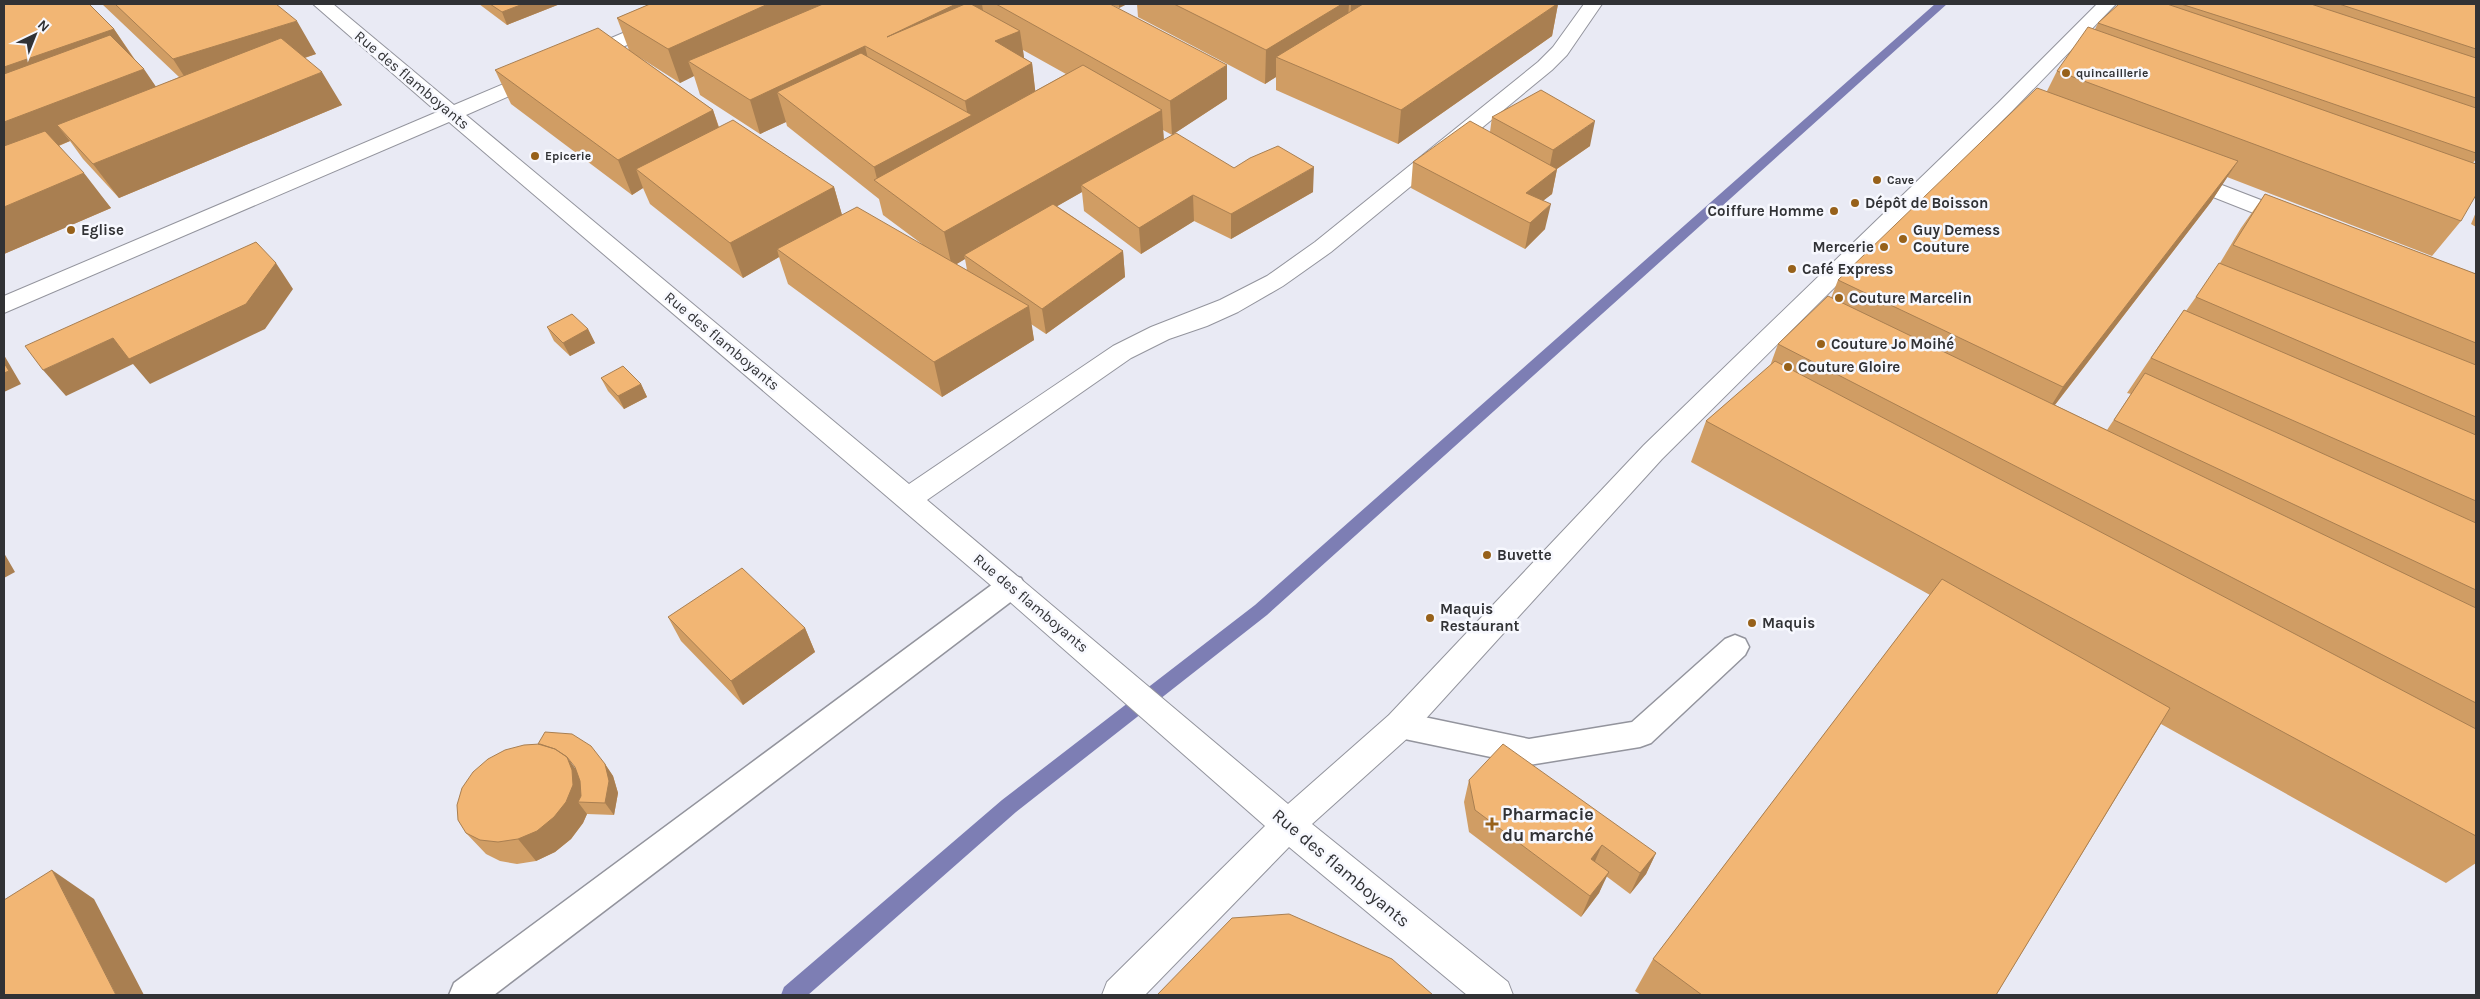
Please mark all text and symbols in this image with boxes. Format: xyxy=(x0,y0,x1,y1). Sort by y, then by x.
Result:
north arrow xyxy=(10,10,60,60)
text: N xyxy=(34,16,53,36)
street label: Rue des flamboyants xyxy=(351,27,473,133)
place label: quincaillerie xyxy=(2076,66,2148,80)
marker: quincaillerie xyxy=(2060,67,2072,79)
place label: Epicerie xyxy=(545,149,591,163)
marker: Epicerie xyxy=(529,150,541,162)
place label: Cave xyxy=(1887,173,1914,187)
marker: Cave xyxy=(1871,174,1883,186)
place label: Dépôt de Boisson xyxy=(1865,194,1988,212)
marker: Dépôt de Boisson xyxy=(1849,197,1861,209)
place label: Coiffure Homme xyxy=(1708,202,1824,220)
marker: Coiffure Homme xyxy=(1828,205,1840,217)
place label: Eglise xyxy=(81,221,124,239)
place label: Guy Demess Couture xyxy=(1913,221,2000,256)
marker: Eglise xyxy=(65,224,77,236)
marker: Guy Demess Couture xyxy=(1897,233,1909,245)
place label: Mercerie xyxy=(1812,238,1874,256)
marker: Mercerie xyxy=(1878,241,1890,253)
place label: Café Express xyxy=(1802,260,1894,278)
marker: Café Express xyxy=(1786,263,1798,275)
street label: Rue des flamboyants xyxy=(661,288,783,394)
place label: Couture Marcelin xyxy=(1849,289,1972,307)
marker: Couture Marcelin xyxy=(1833,292,1845,304)
place label: Couture Jo Moihé xyxy=(1831,335,1954,353)
marker: Couture Jo Moihé xyxy=(1815,338,1827,350)
place label: Couture Gloire xyxy=(1798,358,1900,376)
marker: Couture Gloire xyxy=(1782,361,1794,373)
place label: Buvette xyxy=(1497,546,1552,564)
marker: Buvette xyxy=(1481,549,1493,561)
street label: Rue des flamboyants xyxy=(970,550,1092,656)
place label: Maquis Restaurant xyxy=(1440,600,1520,635)
marker: Maquis Restaurant xyxy=(1424,612,1436,624)
place label: Maquis xyxy=(1762,614,1815,632)
marker: Maquis xyxy=(1746,617,1758,629)
place label: Pharmacie du marché xyxy=(1502,803,1594,846)
street label: Rue des flamboyants xyxy=(1268,804,1414,932)
marker: Pharmacie du marché xyxy=(1486,818,1498,830)

